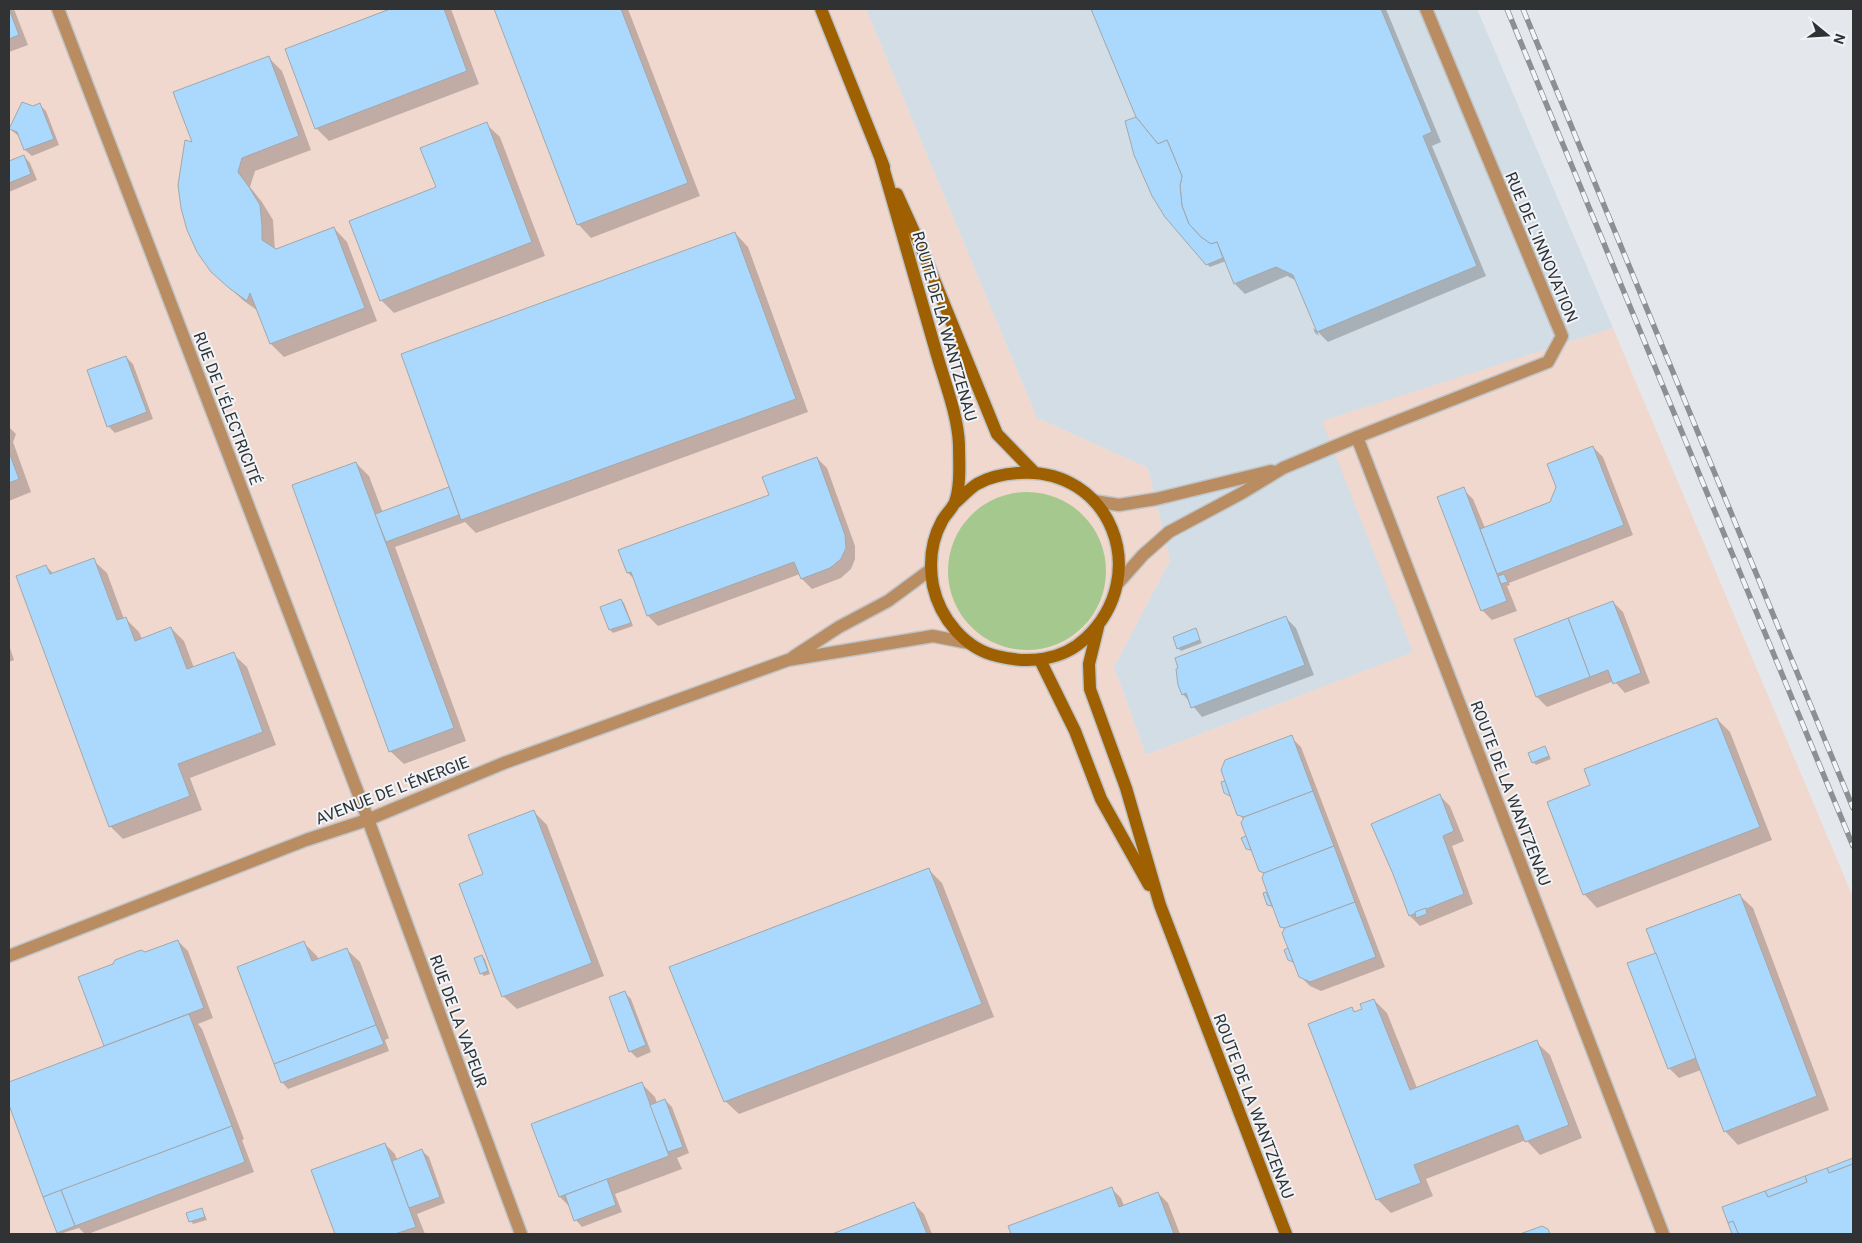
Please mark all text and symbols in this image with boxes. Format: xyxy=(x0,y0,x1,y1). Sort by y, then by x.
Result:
north arrow xyxy=(1802,10,1852,60)
text: N xyxy=(1830,32,1849,46)
street label: RUE DE L'INNOVATION xyxy=(1501,169,1582,325)
street label: ROUTE DE LA WANTZENAU xyxy=(908,229,981,423)
street label: RUE DE L'ÉLECTRICITÉ xyxy=(190,329,265,487)
street label: ROUTE DE LA WANTZENAU xyxy=(1466,698,1555,888)
street label: AVENUE DE L'ÉNERGIE xyxy=(313,752,472,828)
street label: RUE DE LA VAPEUR xyxy=(426,952,491,1090)
street label: ROUTE DE LA WANTZENAU xyxy=(1209,1011,1298,1201)

